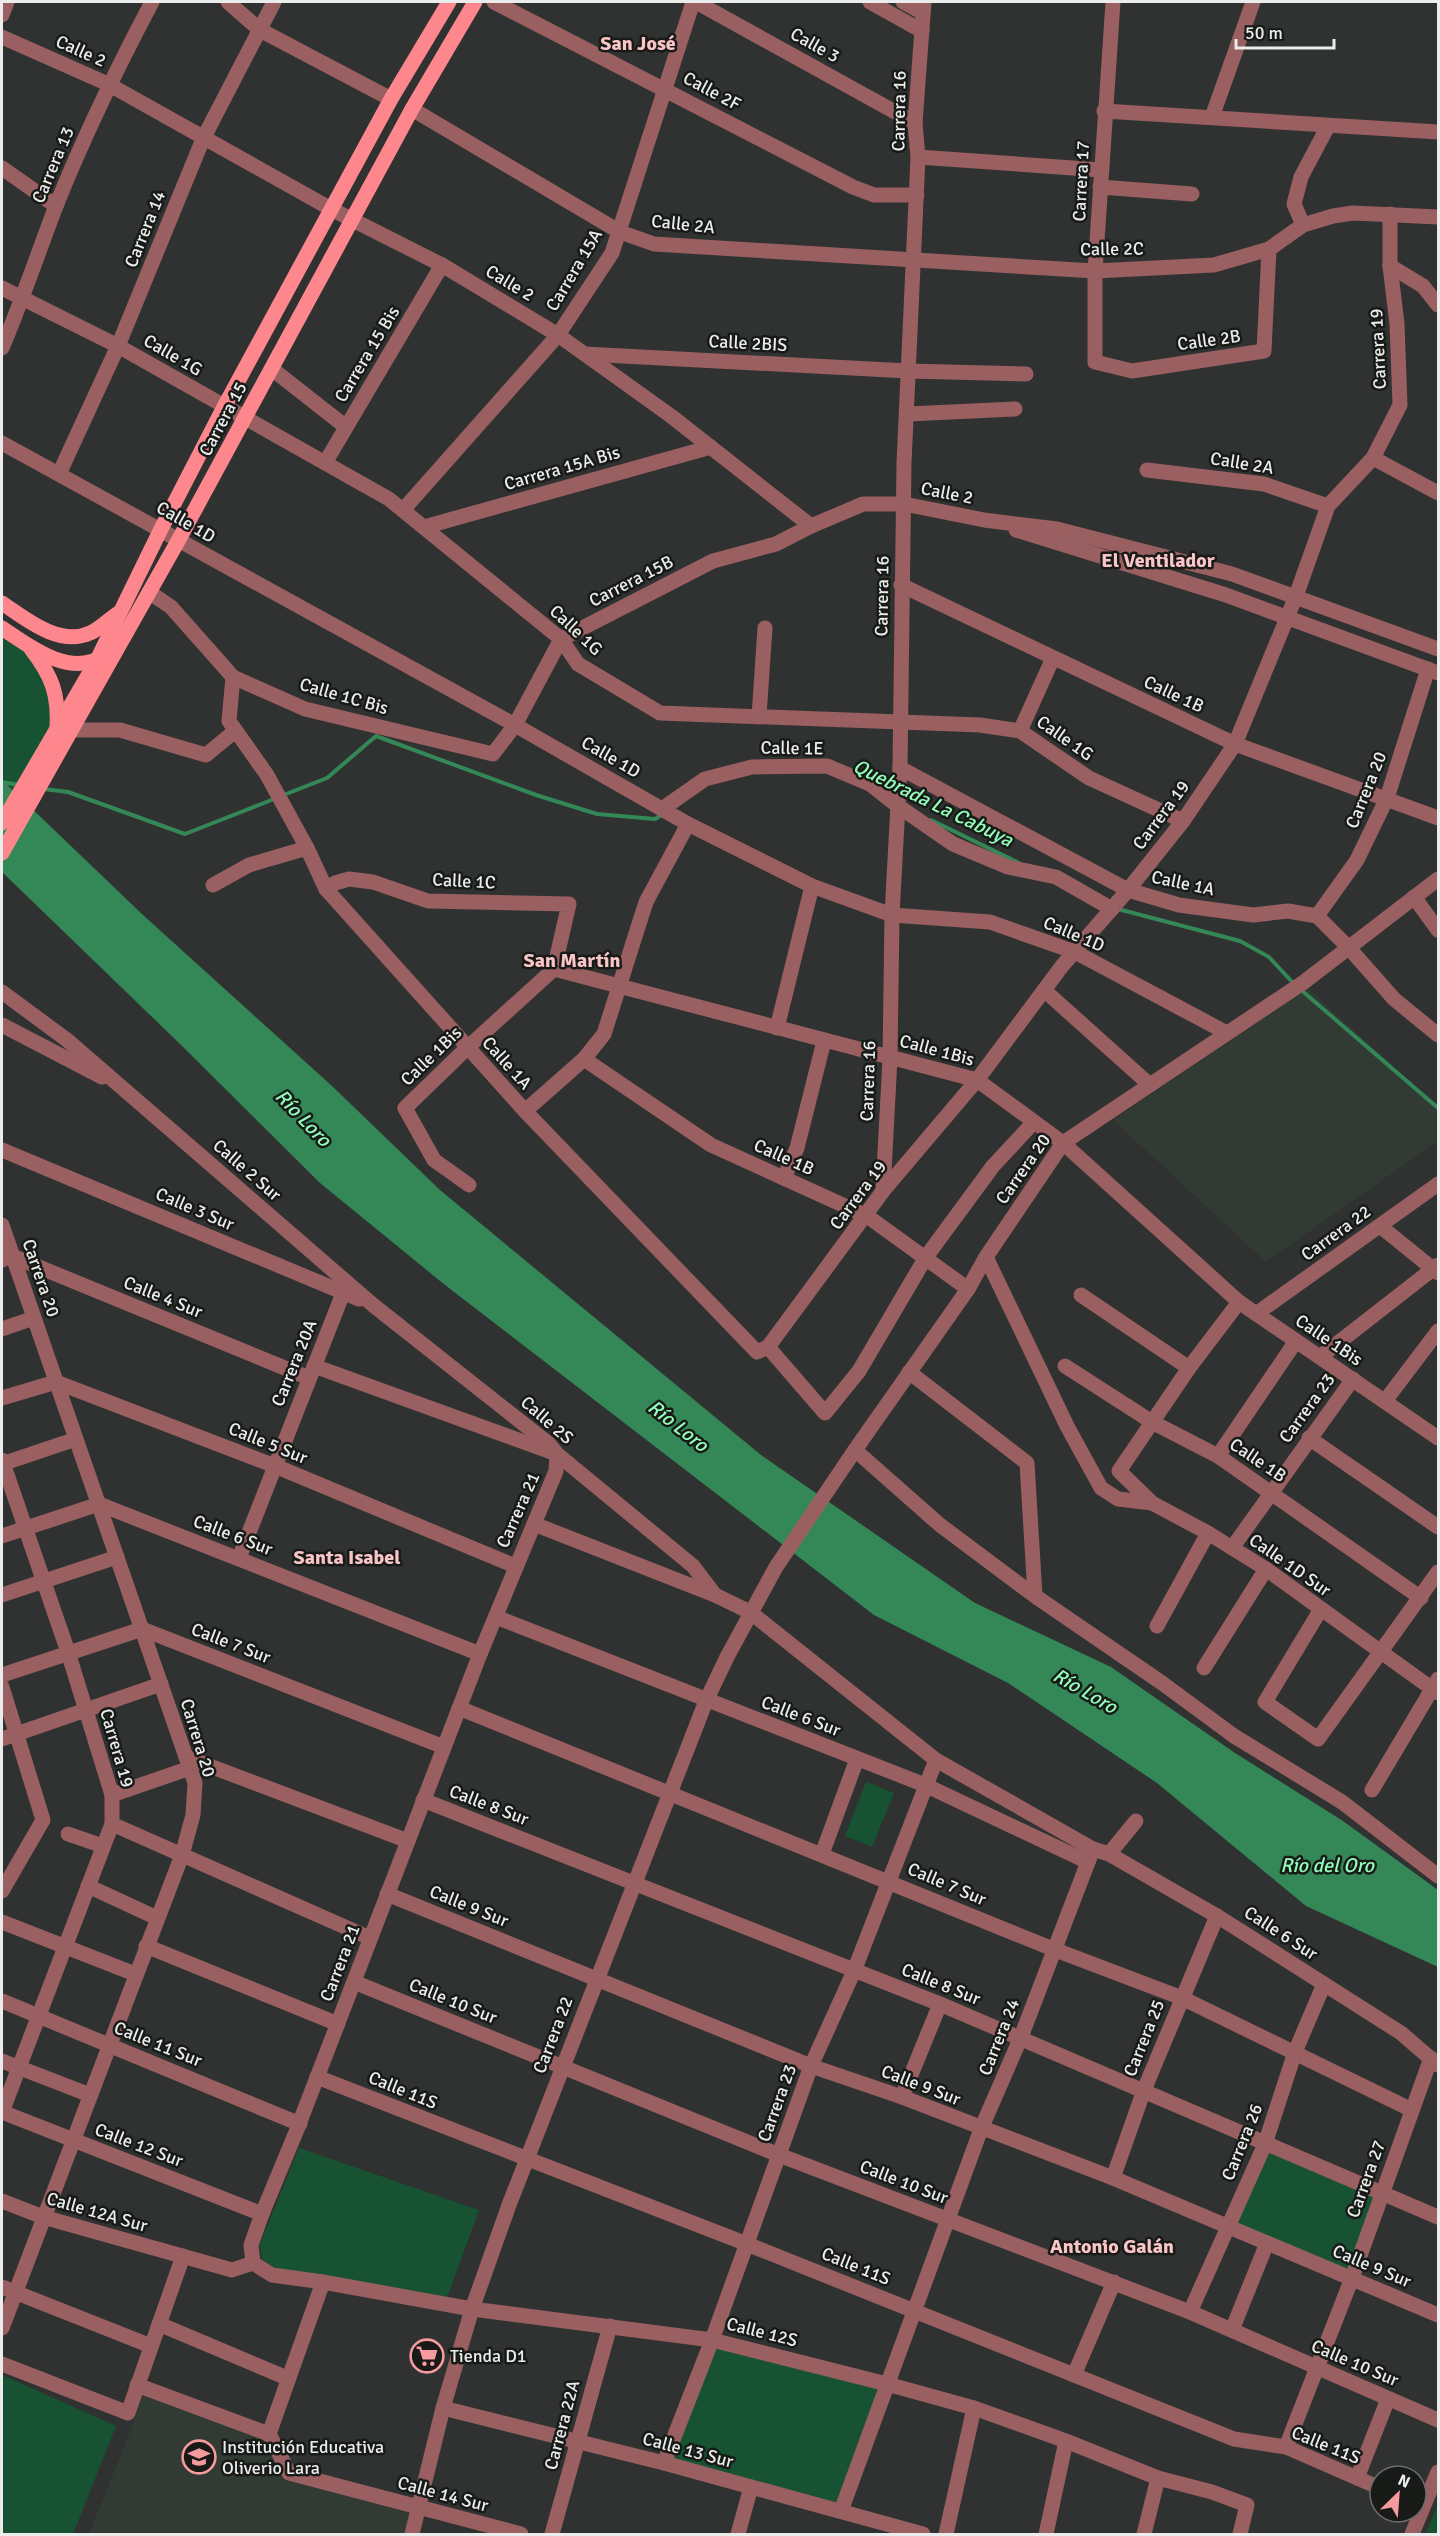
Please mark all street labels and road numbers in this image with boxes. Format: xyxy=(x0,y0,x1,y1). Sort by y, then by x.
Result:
street label: Calle 3 xyxy=(787,23,843,67)
street label: Calle 2 xyxy=(52,30,110,72)
street label: Calle 2F xyxy=(679,67,745,115)
street label: Carrera 16 xyxy=(887,70,911,152)
street label: Carrera 13 xyxy=(27,124,79,206)
street label: Carrera 17 xyxy=(1068,140,1094,222)
street label: Carrera 14 xyxy=(120,187,170,271)
street label: Calle 2A xyxy=(650,210,716,238)
street label: Carrera 15A xyxy=(541,225,607,315)
street label: Calle 2C xyxy=(1080,237,1144,261)
street label: Calle 2 xyxy=(482,260,538,306)
street label: Carrera 15 Bis xyxy=(330,302,404,406)
street label: Carrera 19 xyxy=(1365,308,1391,390)
street label: Calle 2B xyxy=(1176,325,1242,355)
street label: Calle 1G xyxy=(140,329,206,381)
street label: Calle 2BIS xyxy=(708,330,788,356)
street label: Carrera 15 xyxy=(194,378,252,460)
street label: Carrera 15A Bis xyxy=(502,441,623,495)
street label: Calle 2A xyxy=(1209,447,1275,479)
street label: Calle 2 xyxy=(919,477,975,509)
street label: Calle 1D xyxy=(153,496,219,548)
street label: Carrera 15B xyxy=(585,550,677,612)
street label: Carrera 16 xyxy=(870,555,894,637)
street label: Calle 1G xyxy=(545,600,607,660)
street label: Calle 1B xyxy=(1141,671,1208,717)
street label: Calle 1C Bis xyxy=(297,673,391,719)
street label: Calle 1G xyxy=(1032,711,1098,765)
street label: Calle 1D xyxy=(578,731,644,783)
street label: Calle 1E xyxy=(760,736,824,760)
street label: Carrera 20 xyxy=(1341,748,1391,832)
street label: Carrera 19 xyxy=(1128,776,1194,854)
street label: Calle 1A xyxy=(1150,866,1216,900)
street label: Calle 1C xyxy=(432,868,496,894)
street label: Calle 1D xyxy=(1040,911,1108,957)
street label: Calle 1Bis xyxy=(396,1021,466,1090)
street label: Calle 1Bis xyxy=(897,1029,977,1071)
street label: Calle 1A xyxy=(477,1032,537,1094)
street label: Carrera 16 xyxy=(856,1040,880,1122)
street label: Carrera 20 xyxy=(991,1130,1055,1208)
street label: Calle 2 Sur xyxy=(208,1134,286,1206)
street label: Calle 1B xyxy=(750,1134,818,1180)
street label: Carrera 19 xyxy=(825,1156,891,1234)
street label: Calle 3 Sur xyxy=(152,1183,238,1236)
street label: Carrera 22 xyxy=(1297,1200,1375,1266)
street label: Carrera 20 xyxy=(17,1236,65,1320)
street label: Calle 4 Sur xyxy=(120,1271,206,1323)
street label: Calle 1Bis xyxy=(1291,1310,1367,1371)
street label: Carrera 20A xyxy=(267,1316,321,1410)
street label: Carrera 23 xyxy=(1274,1369,1340,1447)
street label: Calle 2S xyxy=(516,1391,578,1449)
street label: Calle 5 Sur xyxy=(225,1417,311,1469)
street label: Calle 1B xyxy=(1225,1433,1291,1487)
street label: Carrera 21 xyxy=(492,1469,544,1551)
street label: Calle 6 Sur xyxy=(190,1510,276,1560)
street label: Calle 1D Sur xyxy=(1245,1529,1335,1601)
street label: Calle 7 Sur xyxy=(188,1618,274,1668)
street label: Calle 6 Sur xyxy=(758,1691,844,1741)
street label: Carrera 20 xyxy=(176,1696,220,1780)
street label: Carrera 19 xyxy=(95,1706,139,1790)
street label: Calle 8 Sur xyxy=(446,1780,532,1830)
street label: Calle 7 Sur xyxy=(904,1858,990,1911)
street label: Calle 9 Sur xyxy=(426,1880,512,1932)
street label: Calle 6 Sur xyxy=(1240,1901,1322,1965)
street label: Carrera 21 xyxy=(315,1921,365,2005)
street label: Calle 8 Sur xyxy=(898,1958,984,2010)
street label: Calle 10 Sur xyxy=(406,1973,501,2029)
street label: Carrera 22 xyxy=(528,1993,578,2077)
street label: Carrera 24 xyxy=(974,1995,1024,2079)
street label: Carrera 25 xyxy=(1119,1996,1169,2080)
street label: Calle 11 Sur xyxy=(111,2016,206,2072)
street label: Calle 9 Sur xyxy=(878,2060,964,2110)
street label: Carrera 23 xyxy=(753,2061,801,2145)
street label: Calle 11S xyxy=(365,2066,441,2114)
street label: Carrera 26 xyxy=(1217,2100,1267,2184)
street label: Calle 12 Sur xyxy=(92,2118,187,2172)
street label: Carrera 27 xyxy=(1342,2137,1390,2221)
street label: Calle 10 Sur xyxy=(857,2155,952,2209)
street label: Calle 12A Sur xyxy=(44,2187,150,2237)
street label: Calle 9 Sur xyxy=(1329,2240,1415,2293)
street label: Calle 11S xyxy=(818,2242,894,2290)
street label: Calle 12S xyxy=(724,2313,800,2351)
street label: Calle 10 Sur xyxy=(1308,2335,1402,2391)
street label: Carrera 22A xyxy=(539,2378,585,2472)
street label: Calle 11S xyxy=(1288,2421,1364,2469)
street label: Calle 13 Sur xyxy=(640,2427,736,2473)
street label: Calle 14 Sur xyxy=(395,2471,491,2517)

